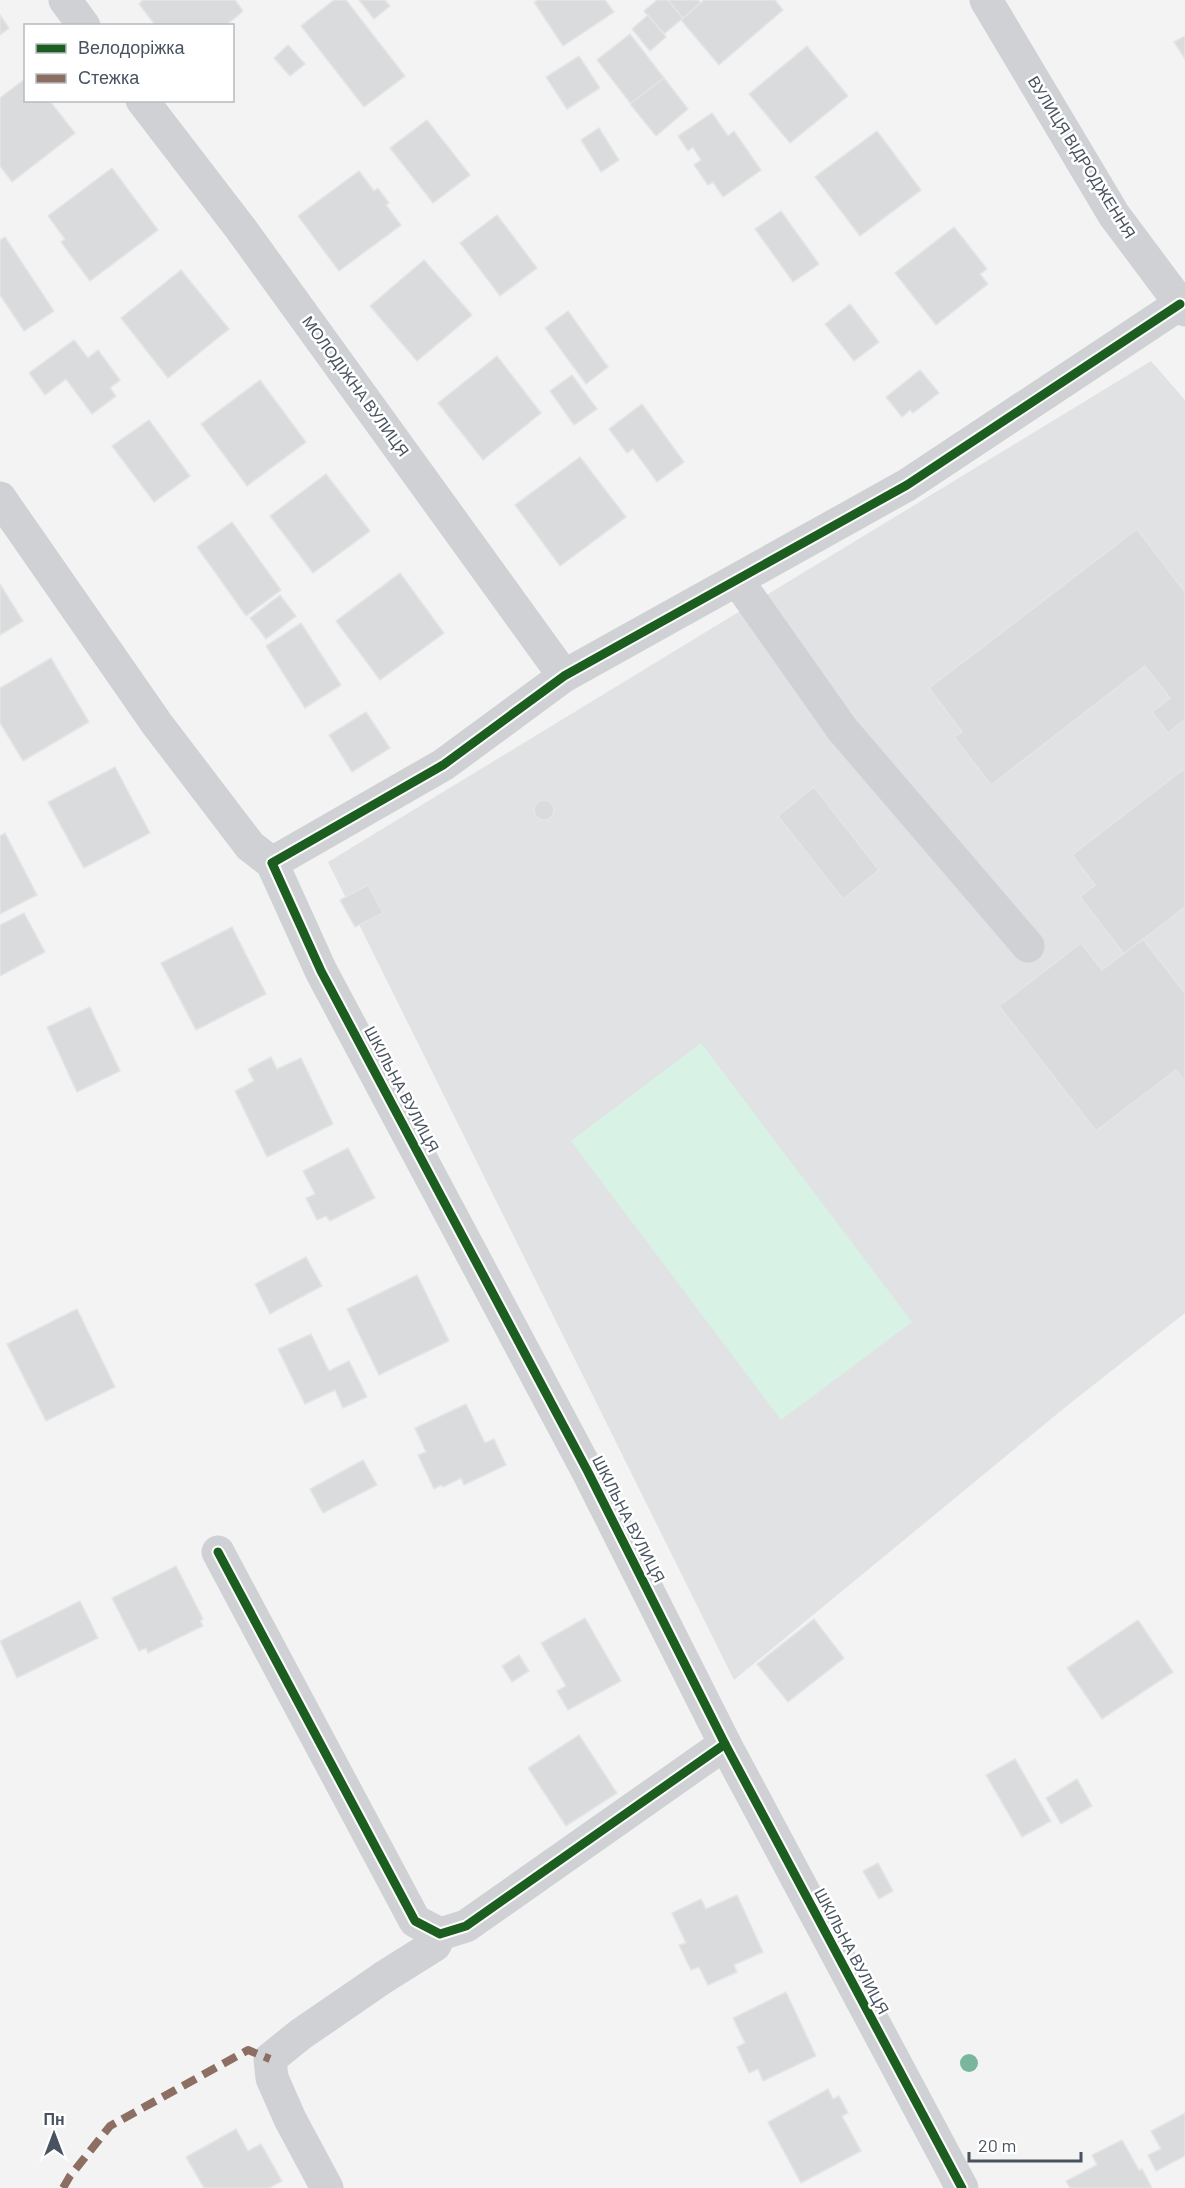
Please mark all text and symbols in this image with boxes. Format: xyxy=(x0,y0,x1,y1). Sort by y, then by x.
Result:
legend xyxy=(24,24,234,102)
text: Велодоріжка xyxy=(78,36,186,58)
text: Стежка xyxy=(78,66,140,88)
street label: ВУЛИЦЯ ВІДРОДЖЕННЯ xyxy=(1025,72,1140,241)
street label: МОЛОДІЖНА ВУЛИЦЯ xyxy=(299,312,414,460)
street label: ШКІЛЬНА ВУЛИЦЯ xyxy=(361,1022,444,1155)
street label: ШКІЛЬНА ВУЛИЦЯ xyxy=(589,1452,670,1585)
street label: ШКІЛЬНА ВУЛИЦЯ xyxy=(811,1884,894,2017)
north arrow xyxy=(24,2104,84,2164)
text: Пн xyxy=(43,2109,65,2128)
scale bar xyxy=(969,2125,1082,2163)
text: 20 m xyxy=(978,2134,1016,2156)

